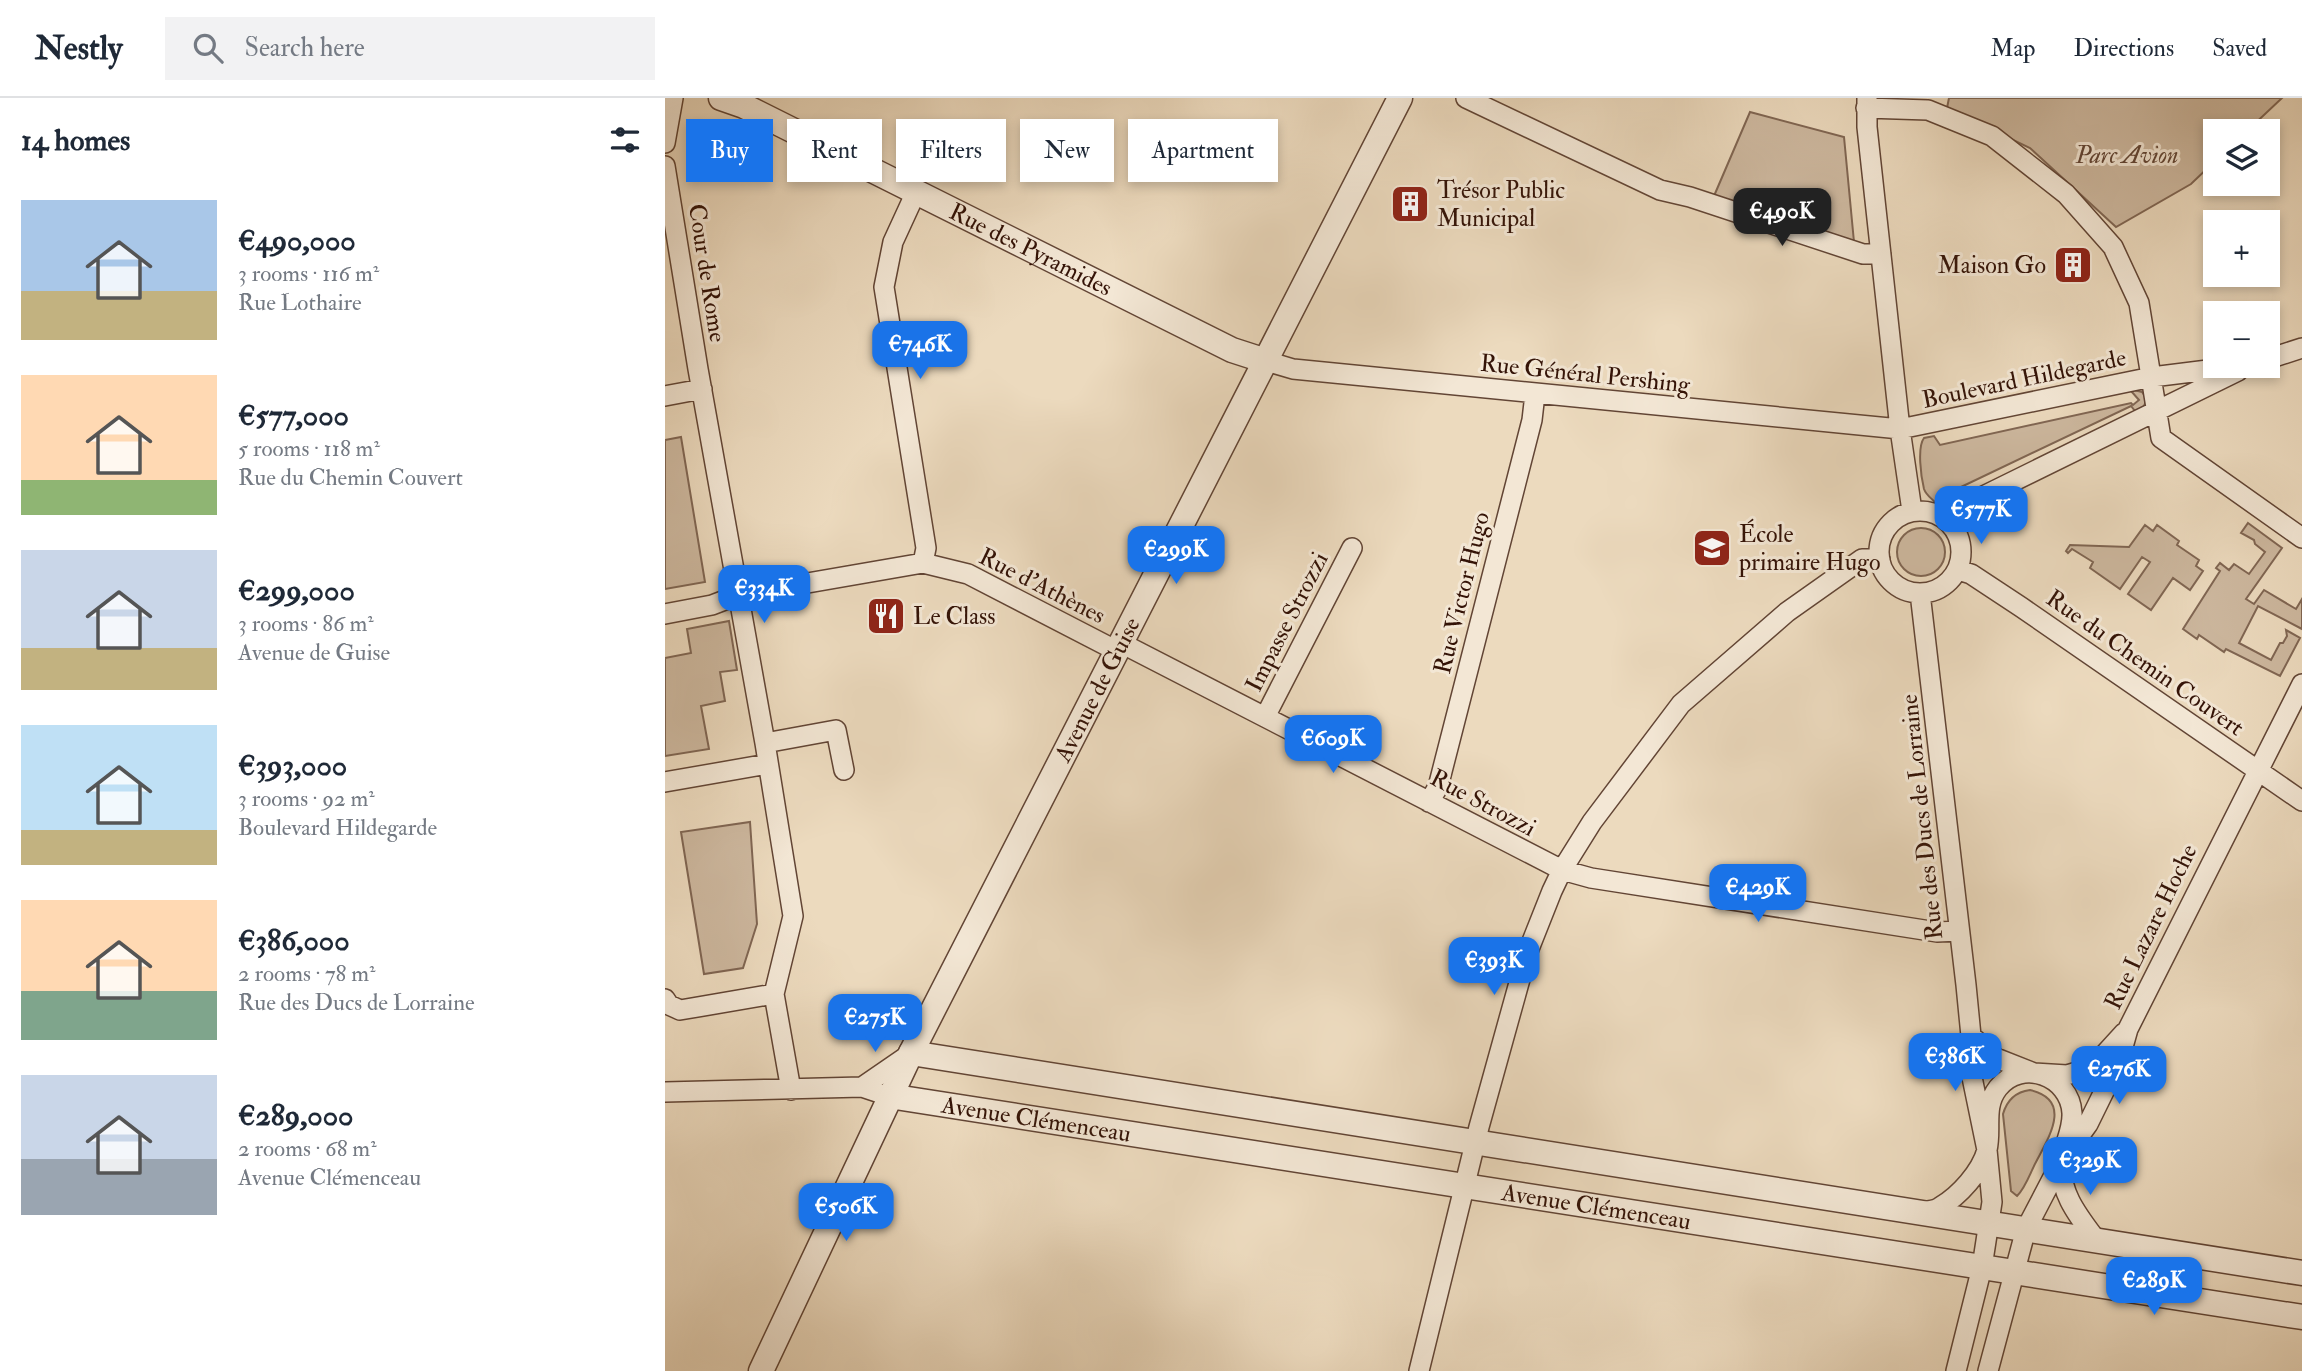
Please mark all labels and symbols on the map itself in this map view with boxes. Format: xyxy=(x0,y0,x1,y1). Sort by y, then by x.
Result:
park label: Parc Avion xyxy=(2075,140,2178,171)
place label: Trésor Public Municipal xyxy=(1437,175,1565,234)
building icon: Trésor Public Municipal xyxy=(1389,183,1431,225)
pin: €490K xyxy=(1733,188,1831,248)
street label: Rue des Pyramides xyxy=(944,196,1117,303)
street label: Cour de Rome xyxy=(681,202,733,344)
building icon: Maison Go xyxy=(2052,244,2094,286)
place label: Maison Go xyxy=(1938,250,2046,281)
pin: €746K xyxy=(871,322,969,381)
street label: Boulevard Hildegarde xyxy=(1919,342,2129,416)
street label: Rue Général Pershing xyxy=(1479,348,1693,401)
pin: €577K xyxy=(1932,486,2030,546)
street label: Rue Victor Hugo xyxy=(1427,509,1497,677)
place label: École primaire Hugo xyxy=(1738,518,1880,578)
pin: €299K xyxy=(1127,526,1225,586)
school or university icon: École primaire Hugo xyxy=(1691,527,1733,569)
street label: Rue d'Athènes xyxy=(974,541,1110,631)
street label: Impasse Strozzi xyxy=(1238,547,1336,697)
pin: €334K xyxy=(715,566,813,625)
street label: Rue du Chemin Couvert xyxy=(2040,583,2250,743)
restaurant icon: Le Class xyxy=(865,595,907,637)
place label: Le Class xyxy=(913,601,996,632)
street label: Avenue de Guise xyxy=(1047,612,1147,768)
street label: Rue des Ducs de Lorraine xyxy=(1894,693,1950,941)
pin: €609K xyxy=(1284,716,1382,775)
street label: Rue Strozzi xyxy=(1425,762,1541,844)
street label: Rue Lazare Hoche xyxy=(2098,839,2204,1015)
pin: €429K xyxy=(1709,864,1807,924)
pin: €393K xyxy=(1445,937,1543,997)
pin: €275K xyxy=(826,995,924,1054)
pin: €386K xyxy=(1906,1034,2004,1093)
pin: €276K xyxy=(2070,1046,2168,1106)
street label: Avenue Clémenceau xyxy=(938,1089,1133,1149)
pin: €329K xyxy=(2041,1138,2139,1197)
street label: Avenue Clémenceau xyxy=(1499,1176,1693,1237)
pin: €506K xyxy=(797,1184,895,1243)
pin: €289K xyxy=(2105,1258,2203,1317)

